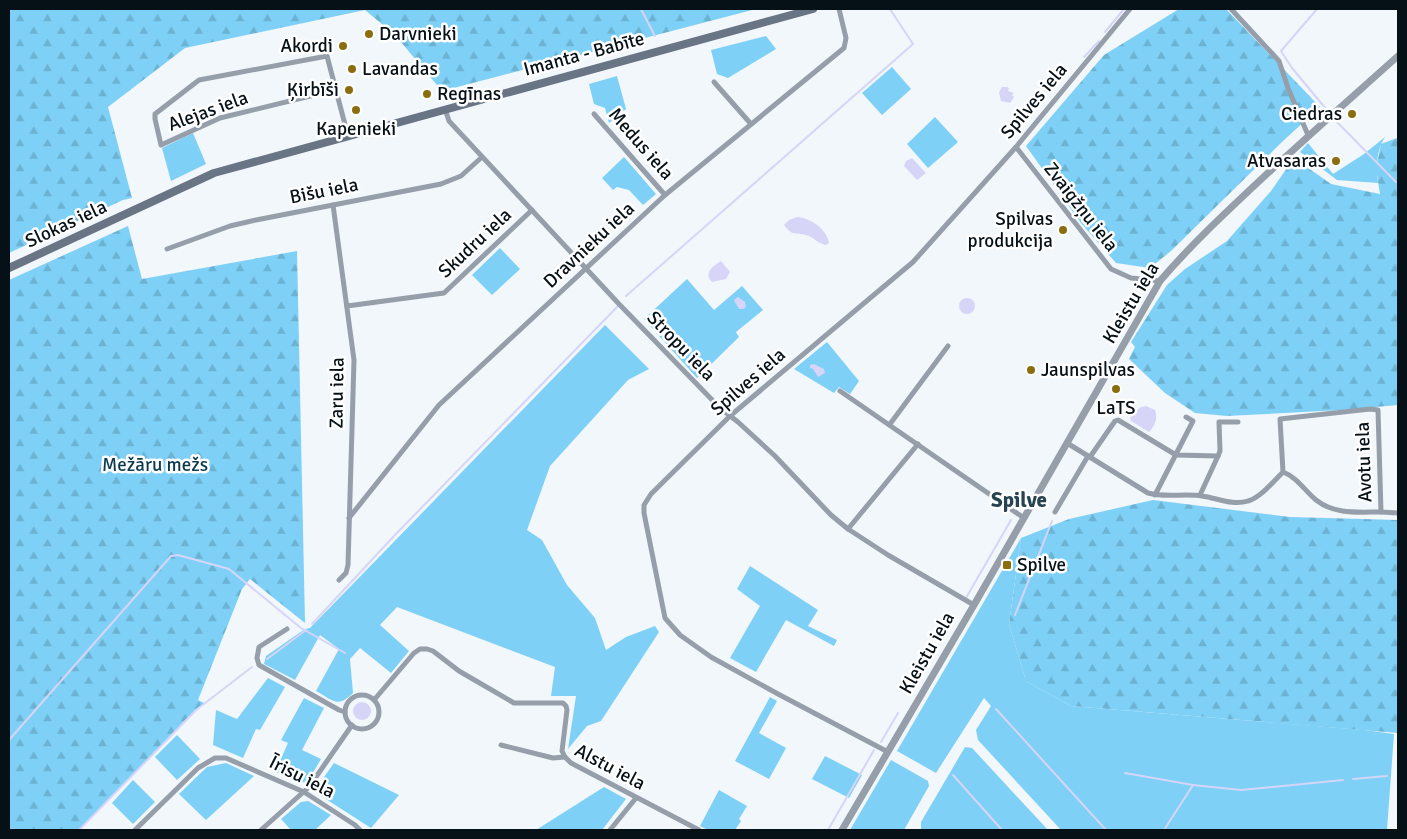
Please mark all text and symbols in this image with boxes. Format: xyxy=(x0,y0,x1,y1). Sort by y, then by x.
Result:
place label: Darvnieki xyxy=(379,22,457,46)
street label: Imanta - Babīte xyxy=(521,26,647,82)
marker: Darvnieki xyxy=(363,28,375,40)
place label: Akordi xyxy=(280,34,333,58)
marker: Akordi xyxy=(337,40,349,52)
place label: Lavandas xyxy=(362,57,438,81)
street label: Spilves iela xyxy=(995,58,1073,144)
marker: Lavandas xyxy=(346,63,358,75)
place label: Ķirbīši xyxy=(287,78,339,102)
place label: Regīnas xyxy=(437,82,501,106)
marker: Ķirbīši xyxy=(343,84,355,96)
street label: Alejas iela xyxy=(165,85,251,137)
marker: Regīnas xyxy=(421,88,433,100)
place label: Ciedras xyxy=(1281,102,1342,126)
street label: Medus iela xyxy=(603,103,679,185)
marker: Kapenieki xyxy=(350,104,362,116)
marker: Ciedras xyxy=(1346,108,1358,120)
place label: Kapenieki xyxy=(316,117,396,141)
place label: Atvasaras xyxy=(1247,149,1326,173)
marker: Atvasaras xyxy=(1330,155,1342,167)
street label: Zvaigžņu iela xyxy=(1039,157,1123,257)
street label: Bišu iela xyxy=(288,173,360,209)
street label: Slokas iela xyxy=(21,195,111,253)
street label: Dravnieku iela xyxy=(538,197,640,293)
street label: Skudru iela xyxy=(433,203,517,283)
place label: Spilvas produkcija xyxy=(968,207,1053,253)
marker: Spilvas produkcija xyxy=(1057,224,1069,236)
street label: Kleistu iela xyxy=(1097,258,1165,348)
street label: Stropu iela xyxy=(642,306,720,386)
street label: Spilves iela xyxy=(706,343,790,421)
street label: Zaru iela xyxy=(324,357,350,429)
place label: Jaunspilvas xyxy=(1041,358,1135,382)
marker: Jaunspilvas xyxy=(1025,364,1037,376)
marker: LaTS xyxy=(1110,383,1122,395)
place label: LaTS xyxy=(1096,396,1136,420)
street label: Avotu iela xyxy=(1351,421,1377,503)
park label: Mežāru mežs xyxy=(102,453,208,477)
district label: Spilve xyxy=(991,487,1047,513)
place label: Spilve xyxy=(1017,553,1066,577)
marker: Spilve xyxy=(1001,559,1013,571)
street label: Kleistu iela xyxy=(894,608,960,698)
street label: Alstu iela xyxy=(571,738,649,796)
street label: Īrisu iela xyxy=(264,750,339,804)

